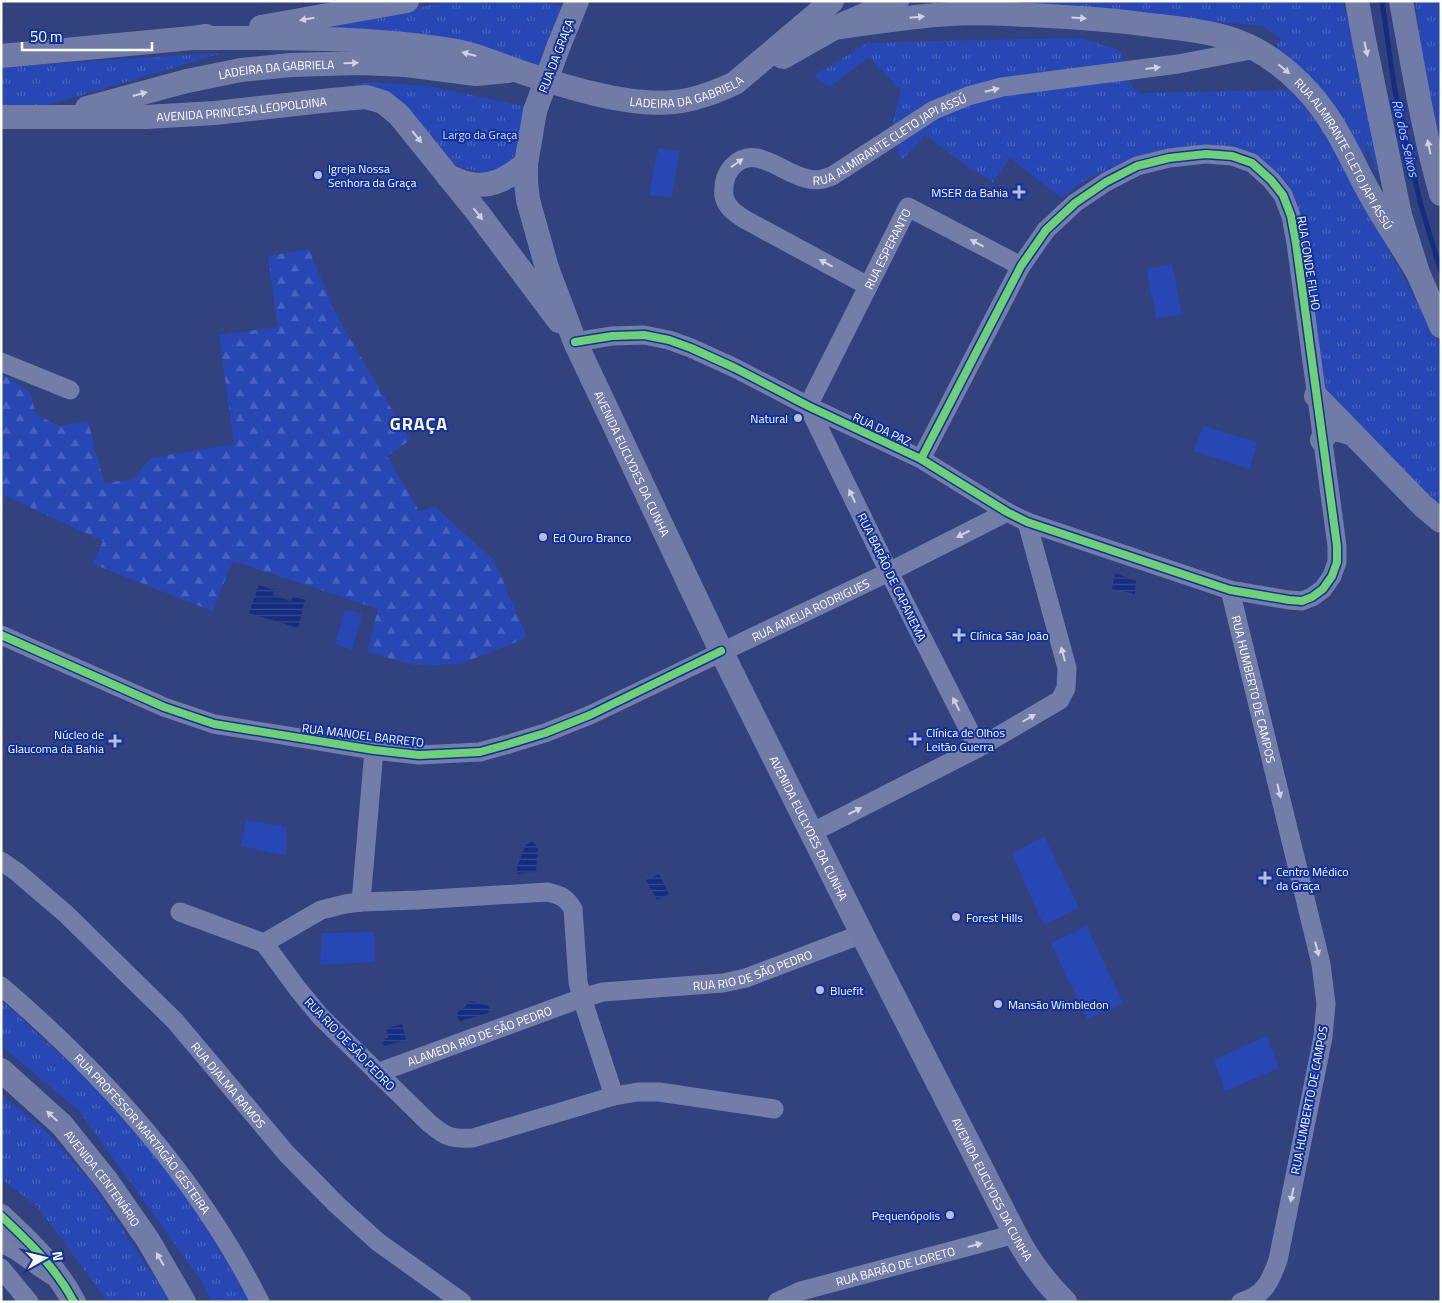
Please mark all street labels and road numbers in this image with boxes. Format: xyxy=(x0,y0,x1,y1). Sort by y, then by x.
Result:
street label: RUA DA GRAÇA xyxy=(533,16,579,96)
street label: LADEIRA DA GABRIELA xyxy=(217,54,335,84)
street label: LADEIRA DA GABRIELA xyxy=(629,71,747,112)
street label: RUA ALMIRANTE CLETO JAPI ASSÚ xyxy=(1290,73,1398,233)
street label: RUA ALMIRANTE CLETO JAPI ASSÚ xyxy=(813,88,969,189)
street label: AVENIDA PRINCESA LEOPOLDINA xyxy=(156,91,328,126)
street label: RUA ESPERANTO xyxy=(859,205,915,292)
street label: RUA CONDE FILHO xyxy=(1292,214,1326,312)
street label: AVENIDA EUCLYDES DA CUNHA xyxy=(590,387,675,540)
street label: RUA DA PAZ xyxy=(850,407,914,451)
street label: RUA BARÃO DE CAPANEMA xyxy=(853,510,931,644)
street label: RUA AMELIA RODRIGUES xyxy=(748,573,873,646)
street label: RUA HUMBERTO DE CAMPOS xyxy=(1227,613,1281,765)
street label: RUA MANOEL BARRETO xyxy=(301,718,425,752)
street label: AVENIDA EUCLYDES DA CUNHA xyxy=(765,752,853,904)
street label: RUA RIO DE SÃO PEDRO xyxy=(692,944,815,995)
street label: RUA RIO DE SÃO PEDRO xyxy=(300,993,400,1095)
street label: ALAMEDA RIO DE SÃO PEDRO xyxy=(404,1000,555,1071)
street label: RUA HUMBERTO DE CAMPOS xyxy=(1285,1024,1333,1176)
street label: RUA DJALMA RAMOS xyxy=(187,1037,271,1132)
street label: RUA PROFESSOR MARTAGÃO GESTEIRA xyxy=(70,1049,215,1217)
street label: AVENIDA EUCLYDES DA CUNHA xyxy=(947,1114,1038,1265)
street label: AVENIDA CENTENÁRIO xyxy=(60,1126,145,1230)
street label: RUA BARÃO DE LORETO xyxy=(834,1241,957,1291)

